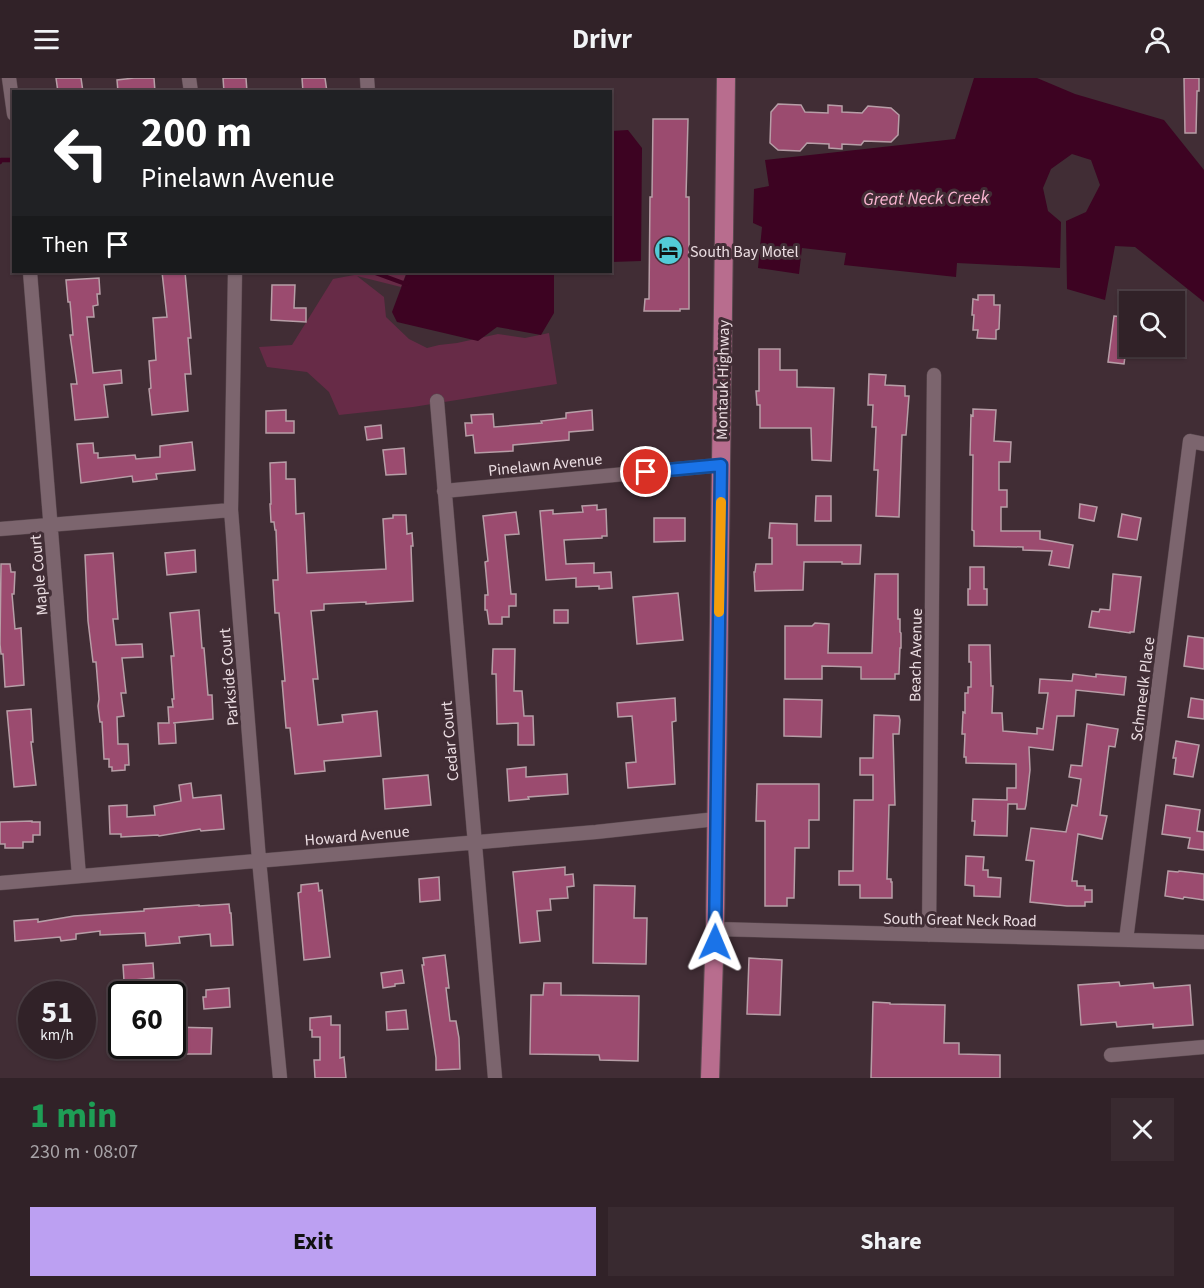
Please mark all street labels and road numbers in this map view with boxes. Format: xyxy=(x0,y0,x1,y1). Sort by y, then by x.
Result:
street label: Montauk Highway xyxy=(711,319,735,440)
street label: Pinelawn Avenue xyxy=(487,448,603,482)
street label: Maple Court xyxy=(24,533,53,616)
street label: Beach Avenue xyxy=(904,608,928,702)
street label: Parkside Court xyxy=(214,627,244,727)
street label: Schmeelk Place xyxy=(1126,636,1160,743)
street label: Cedar Court xyxy=(435,699,464,782)
street label: Howard Avenue xyxy=(304,820,411,852)
street label: South Great Neck Road xyxy=(883,908,1037,932)

